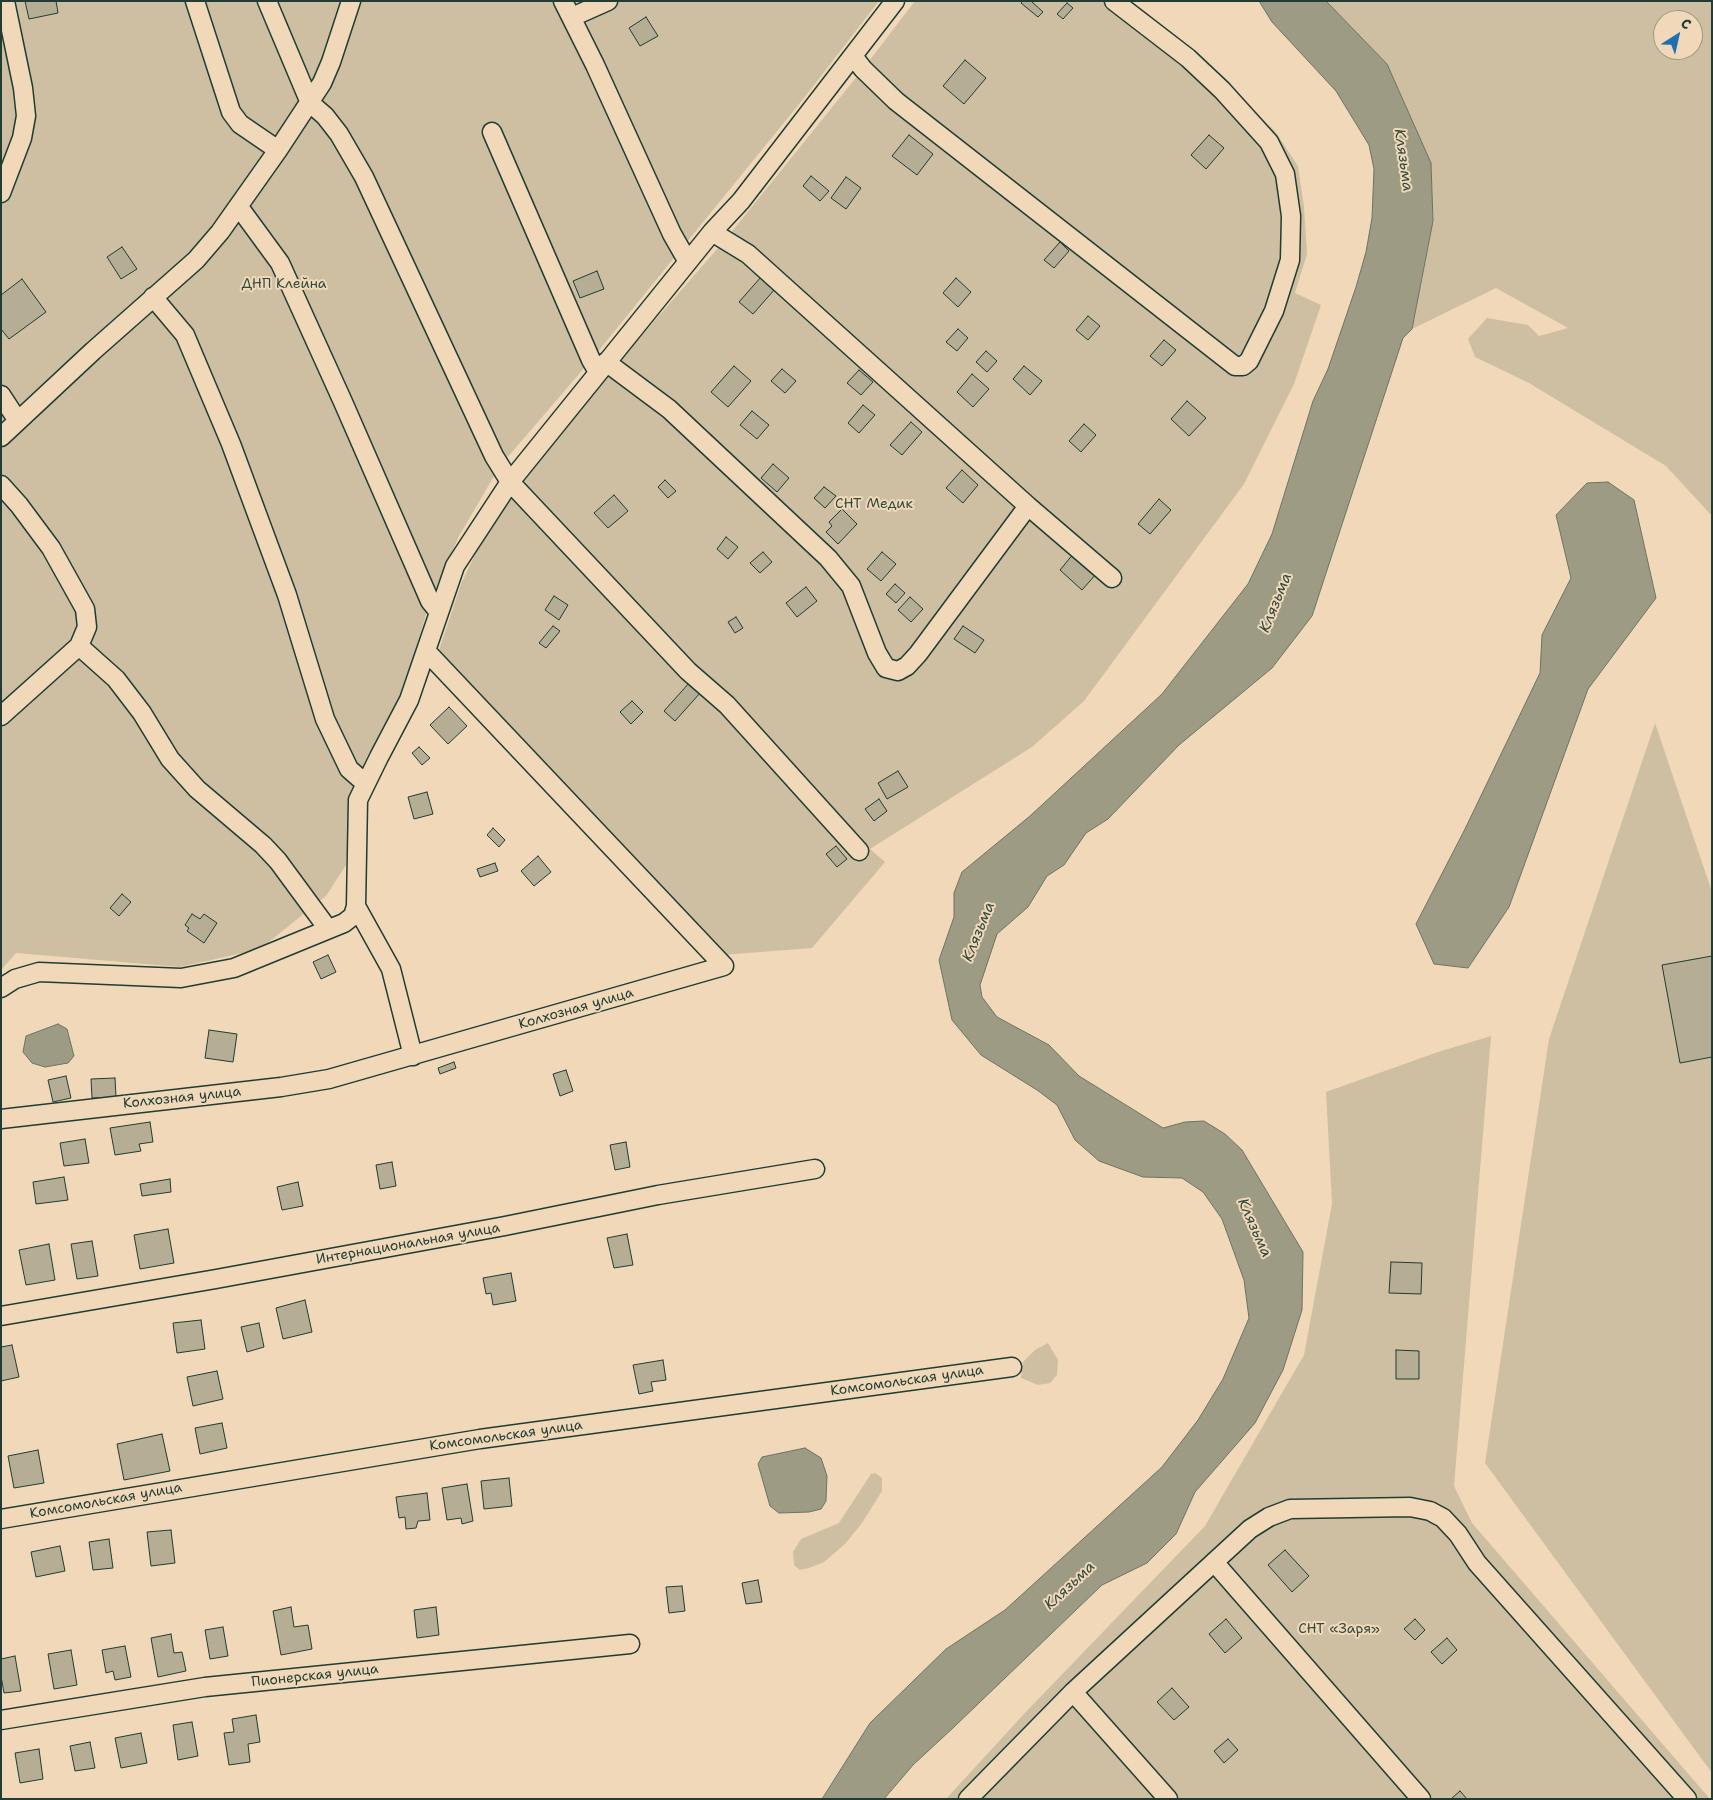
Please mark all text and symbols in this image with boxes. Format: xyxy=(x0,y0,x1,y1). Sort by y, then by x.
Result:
north arrow xyxy=(1653,10,1703,60)
text: С xyxy=(1677,14,1695,33)
water label: Клязьма xyxy=(1390,128,1416,192)
park label: ДНП Клейна xyxy=(241,276,327,292)
park label: СНТ Медик xyxy=(835,496,913,512)
water label: Клязьма xyxy=(1256,571,1296,635)
water label: Клязьма xyxy=(959,900,999,964)
street label: Колхозная улица xyxy=(517,985,635,1033)
street label: Колхозная улица xyxy=(122,1083,242,1113)
water label: Клязьма xyxy=(1233,1196,1275,1260)
street label: Интернациональная улица xyxy=(315,1220,501,1268)
street label: Комсомольская улица xyxy=(829,1362,985,1400)
street label: Комсомольская улица xyxy=(428,1417,584,1455)
street label: Комсомольская улица xyxy=(29,1479,183,1523)
water label: Клязьма xyxy=(1041,1558,1099,1614)
park label: СНТ «Заря» xyxy=(1298,1621,1380,1637)
street label: Пионерская улица xyxy=(250,1661,380,1691)

